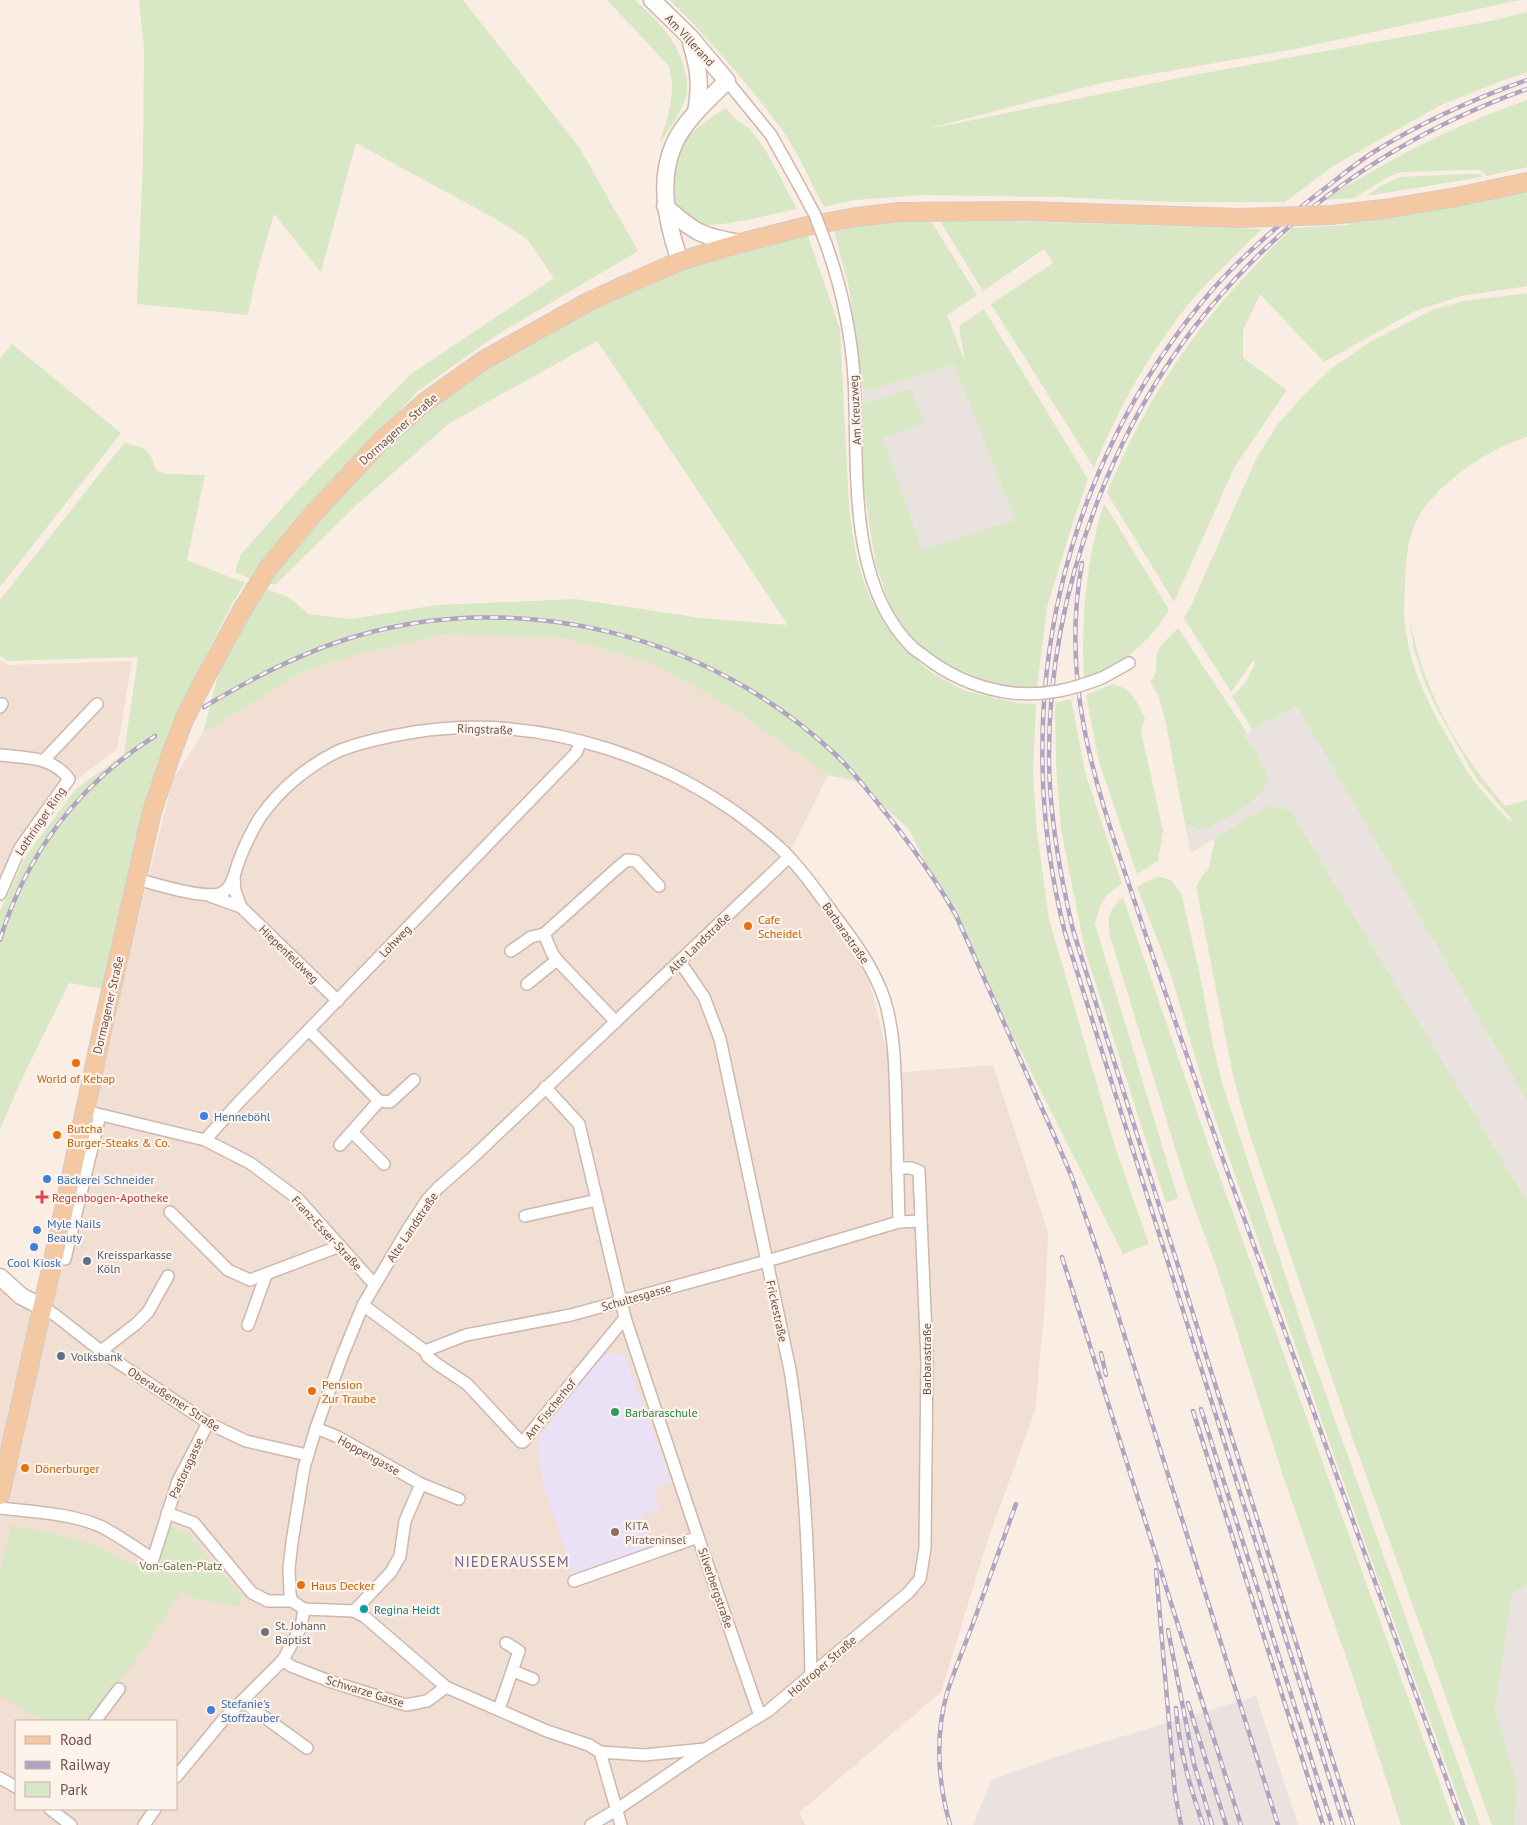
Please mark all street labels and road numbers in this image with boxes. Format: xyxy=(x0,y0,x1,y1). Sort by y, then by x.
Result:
street label: Am Villerand xyxy=(662,11,718,69)
street label: Am Kreuzweg xyxy=(846,375,864,445)
street label: Dormagener Straße xyxy=(356,390,440,468)
street label: Ringstraße xyxy=(457,721,513,737)
street label: Lothringer Ring xyxy=(12,784,68,858)
street label: Barbarastraße xyxy=(819,899,873,967)
street label: Alte Landstraße xyxy=(665,909,733,977)
street label: Hiepenfeldweg xyxy=(256,922,322,986)
street label: Lohweg xyxy=(376,922,414,960)
street label: Dormagener Straße xyxy=(89,954,127,1056)
street label: Alte Landstraße xyxy=(383,1189,441,1265)
street label: Franz-Esser-Straße xyxy=(289,1193,365,1273)
street label: Frickestraße xyxy=(763,1279,791,1343)
street label: Schultesgasse xyxy=(599,1280,673,1314)
street label: Barbarastraße xyxy=(919,1323,934,1395)
street label: Oberaußemer Straße xyxy=(125,1363,223,1435)
street label: Am Fischerhof xyxy=(521,1375,580,1442)
street label: Hoppengasse xyxy=(335,1432,403,1478)
street label: Pastorsgasse xyxy=(165,1435,207,1501)
street label: Silverbergstraße xyxy=(695,1546,737,1630)
street label: Holtroper Straße xyxy=(785,1632,859,1700)
street label: Schwarze Gasse xyxy=(324,1672,406,1710)

